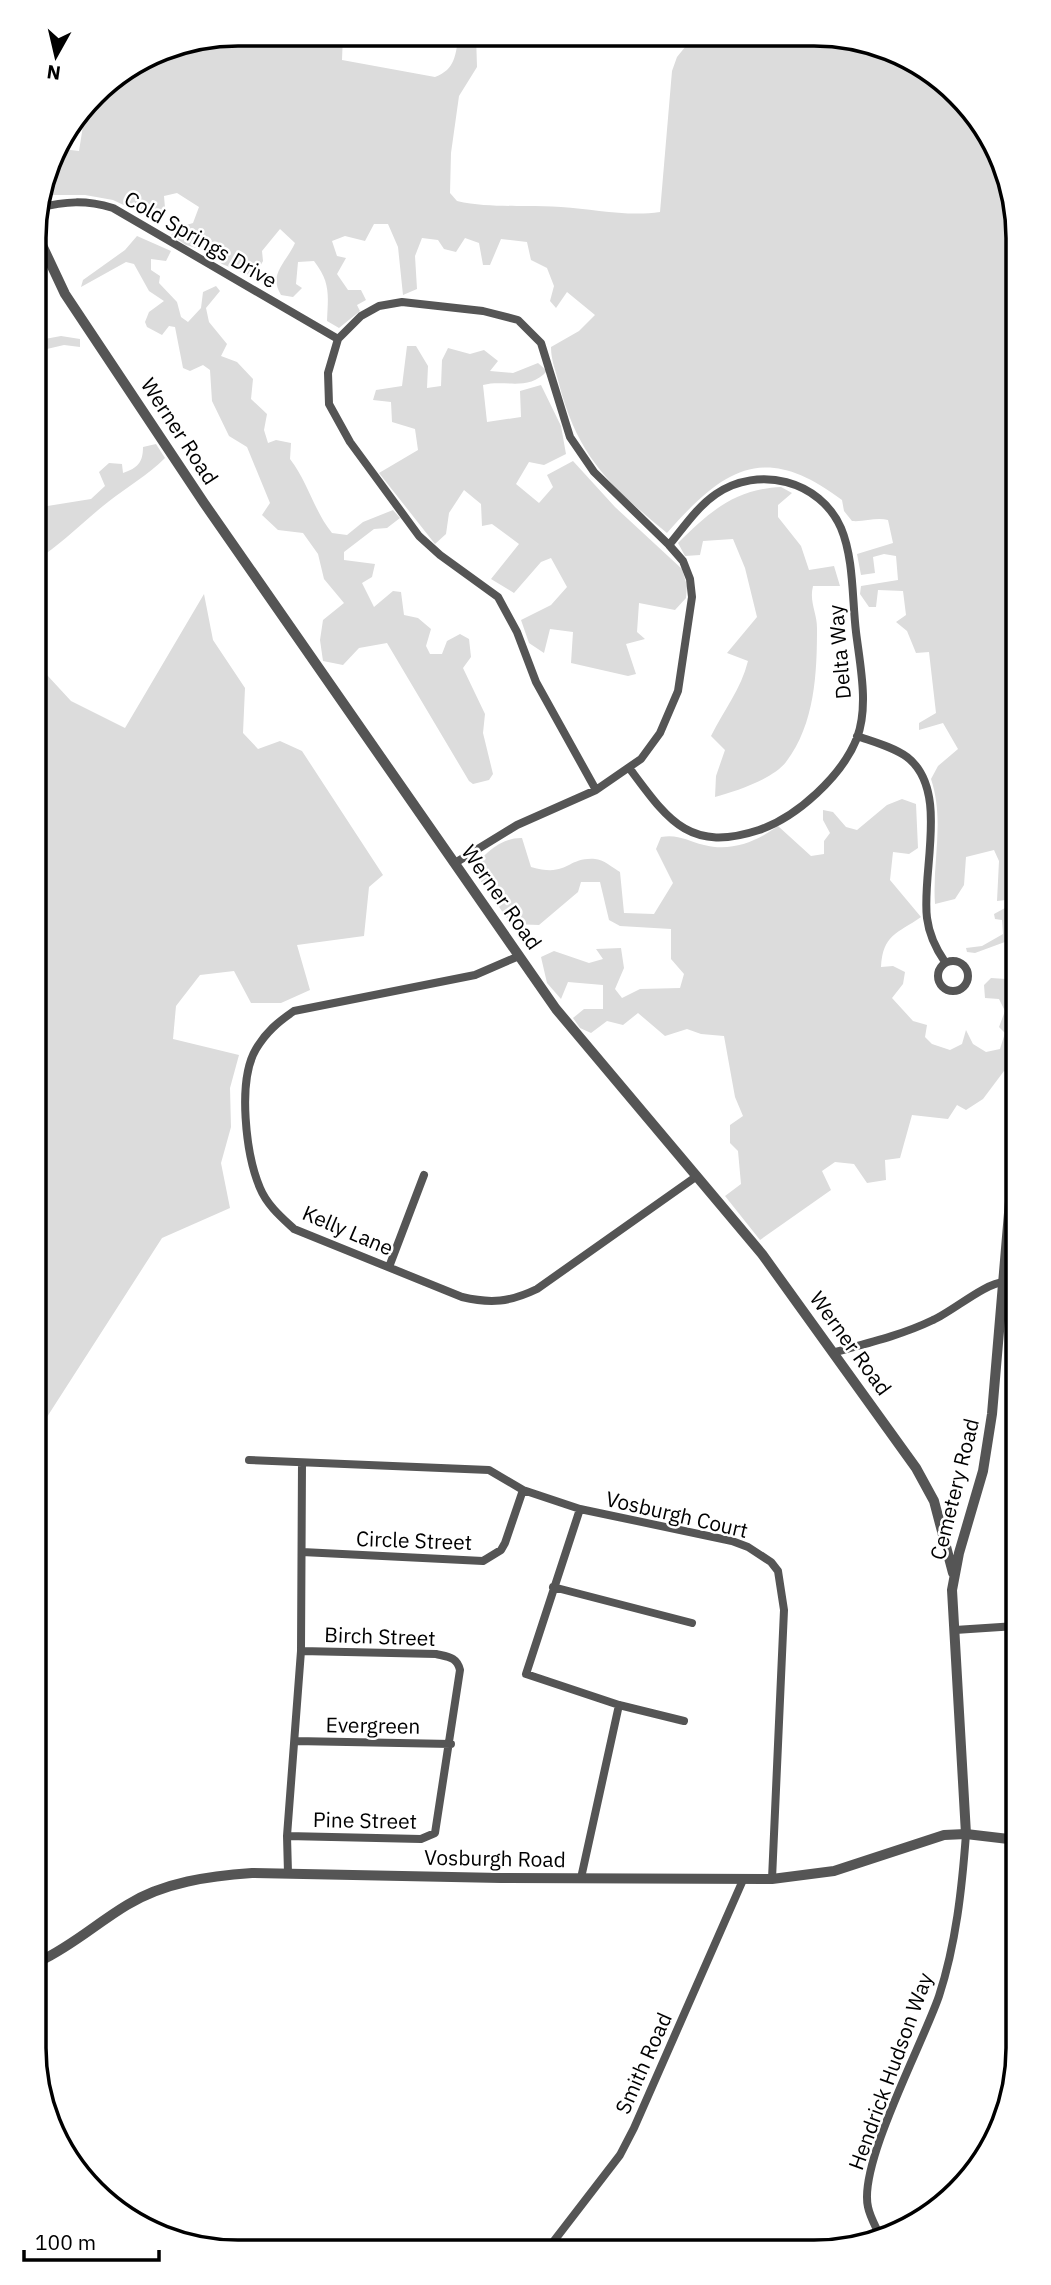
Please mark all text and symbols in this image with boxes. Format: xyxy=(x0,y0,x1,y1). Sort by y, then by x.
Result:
north arrow xyxy=(21,21,91,91)
text: N xyxy=(45,60,62,86)
street label: Cold Springs Drive xyxy=(120,184,282,294)
street label: Werner Road xyxy=(135,372,225,490)
street label: Delta Way xyxy=(821,603,857,700)
street label: Werner Road xyxy=(456,839,548,955)
street label: Kelly Lane xyxy=(298,1198,398,1262)
street label: Werner Road xyxy=(804,1285,898,1401)
street label: Cemetery Road xyxy=(923,1415,985,1563)
street label: Vosburgh Court xyxy=(603,1484,751,1544)
street label: Circle Street xyxy=(355,1524,473,1556)
street label: Birch Street xyxy=(324,1620,436,1652)
street label: Evergreen xyxy=(325,1710,421,1740)
street label: Pine Street xyxy=(313,1805,417,1835)
street label: Vosburgh Road xyxy=(424,1843,566,1873)
street label: Hendrick Hudson Way xyxy=(841,1968,939,2173)
street label: Smith Road xyxy=(608,2008,678,2118)
scale bar xyxy=(24,2218,159,2262)
text: 100 m xyxy=(35,2228,96,2256)

